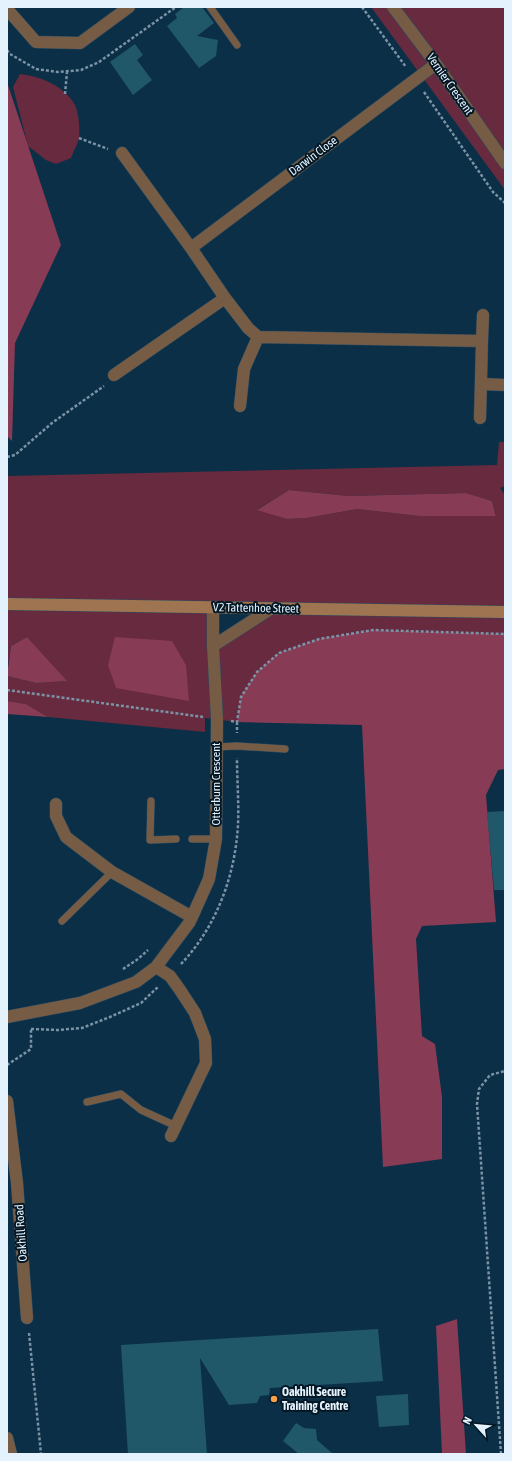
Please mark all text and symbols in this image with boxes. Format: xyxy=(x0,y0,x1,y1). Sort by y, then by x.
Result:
street label: Vernier Crescent xyxy=(424,51,477,118)
street label: Darwin Close xyxy=(286,133,340,179)
street label: V2 Tattenhoe Street xyxy=(213,600,300,616)
street label: Otterburn Crescent xyxy=(209,742,223,826)
street label: Oakhill Road xyxy=(12,1204,30,1262)
place label: Oakhill Secure Training Centre xyxy=(282,1385,349,1413)
marker: Oakhill Secure Training Centre xyxy=(269,1394,279,1404)
north arrow xyxy=(456,1405,496,1445)
text: N xyxy=(460,1415,474,1426)

